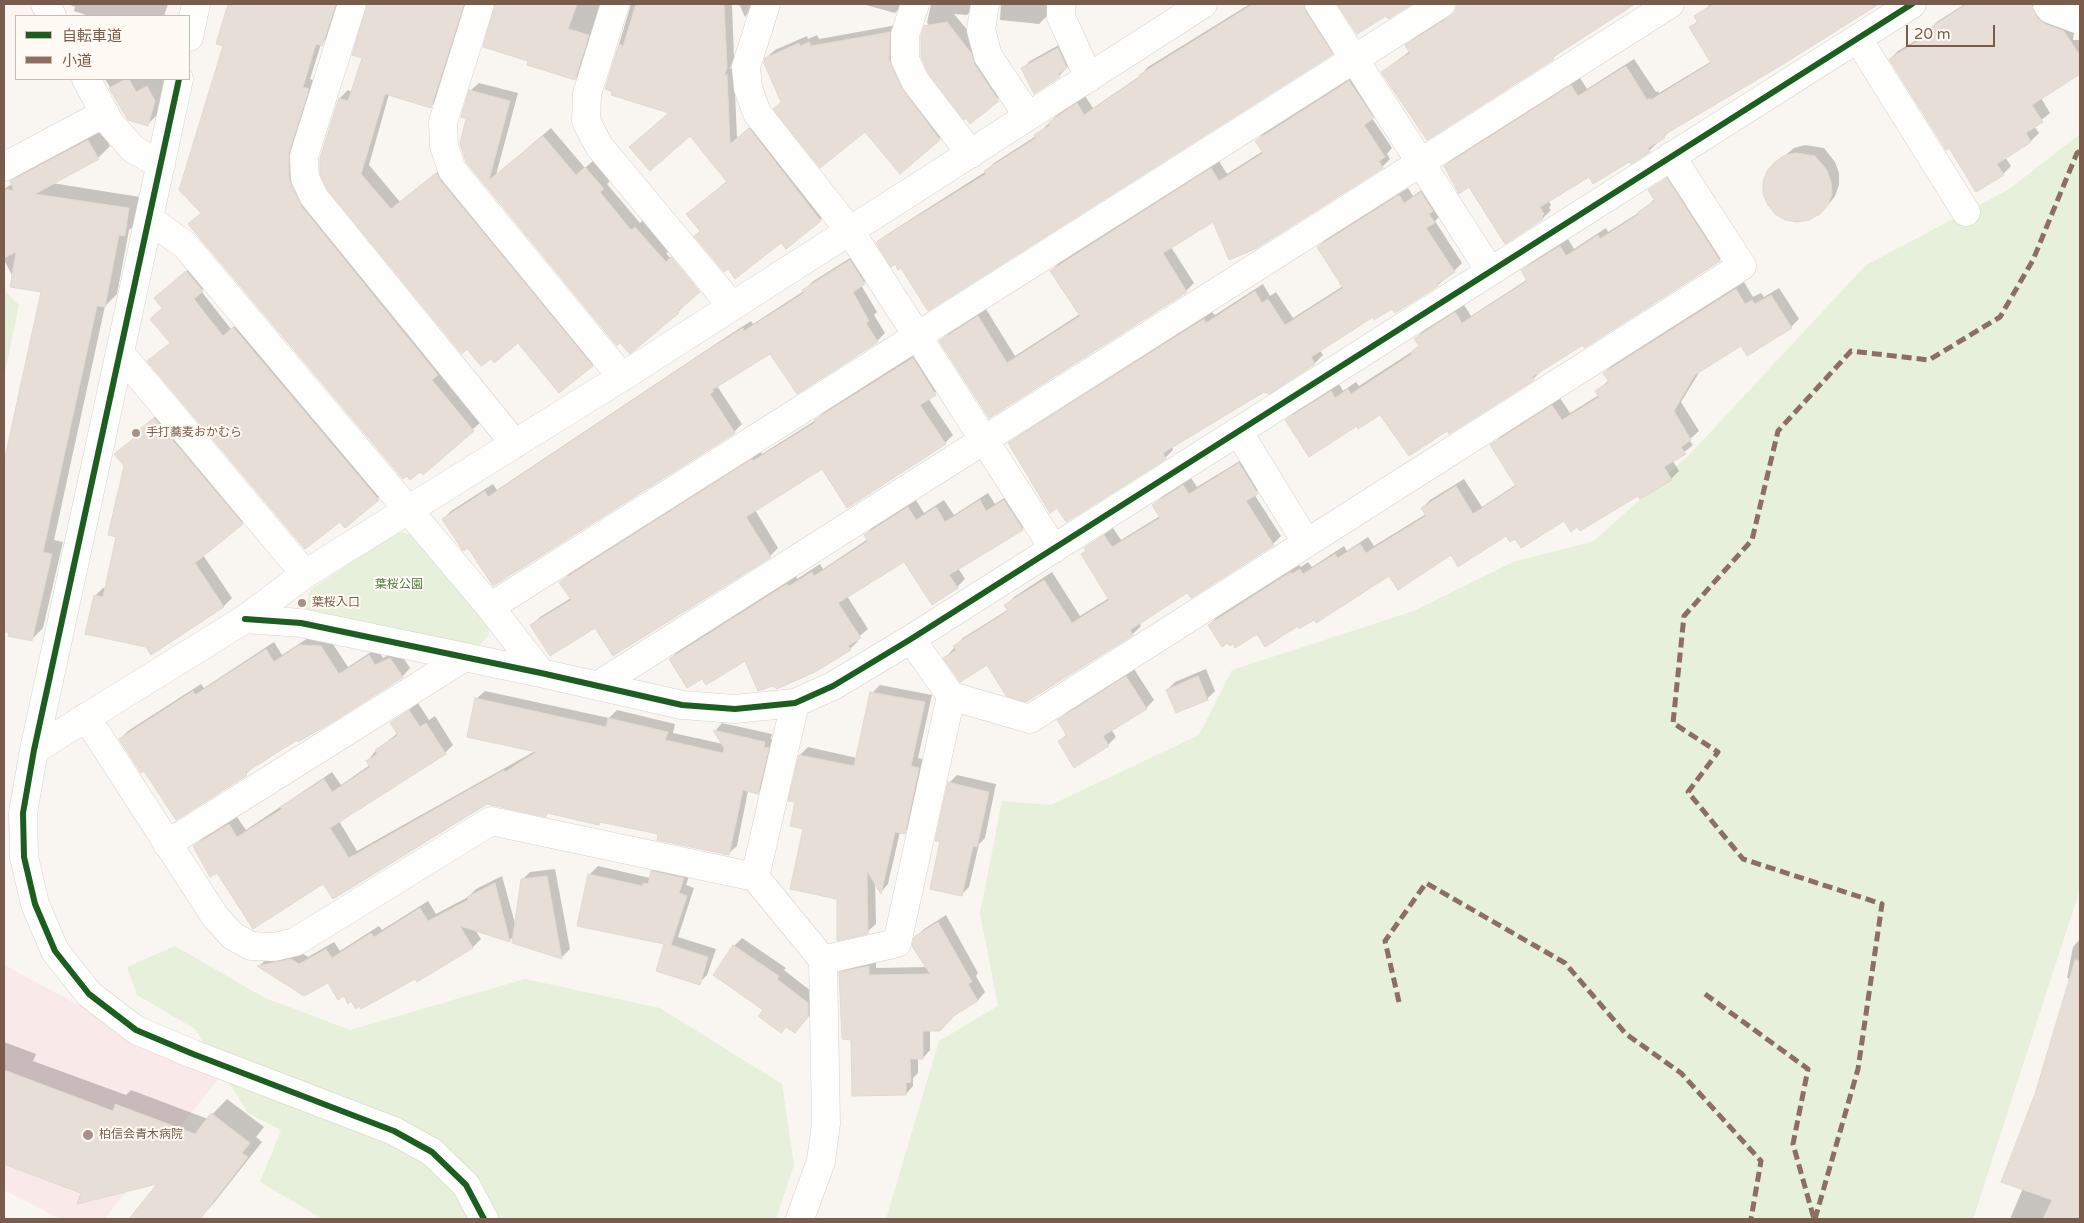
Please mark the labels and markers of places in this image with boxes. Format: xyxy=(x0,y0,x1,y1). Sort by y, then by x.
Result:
place label: 手打蕎麦おかむら xyxy=(146,426,242,440)
marker: 手打蕎麦おかむら xyxy=(130,427,142,439)
place label: 葉桜入口 xyxy=(312,596,360,610)
marker: 葉桜入口 xyxy=(296,597,308,609)
marker: 柏信会青木病院 xyxy=(81,1128,95,1142)
place label: 柏信会青木病院 xyxy=(99,1128,183,1142)

